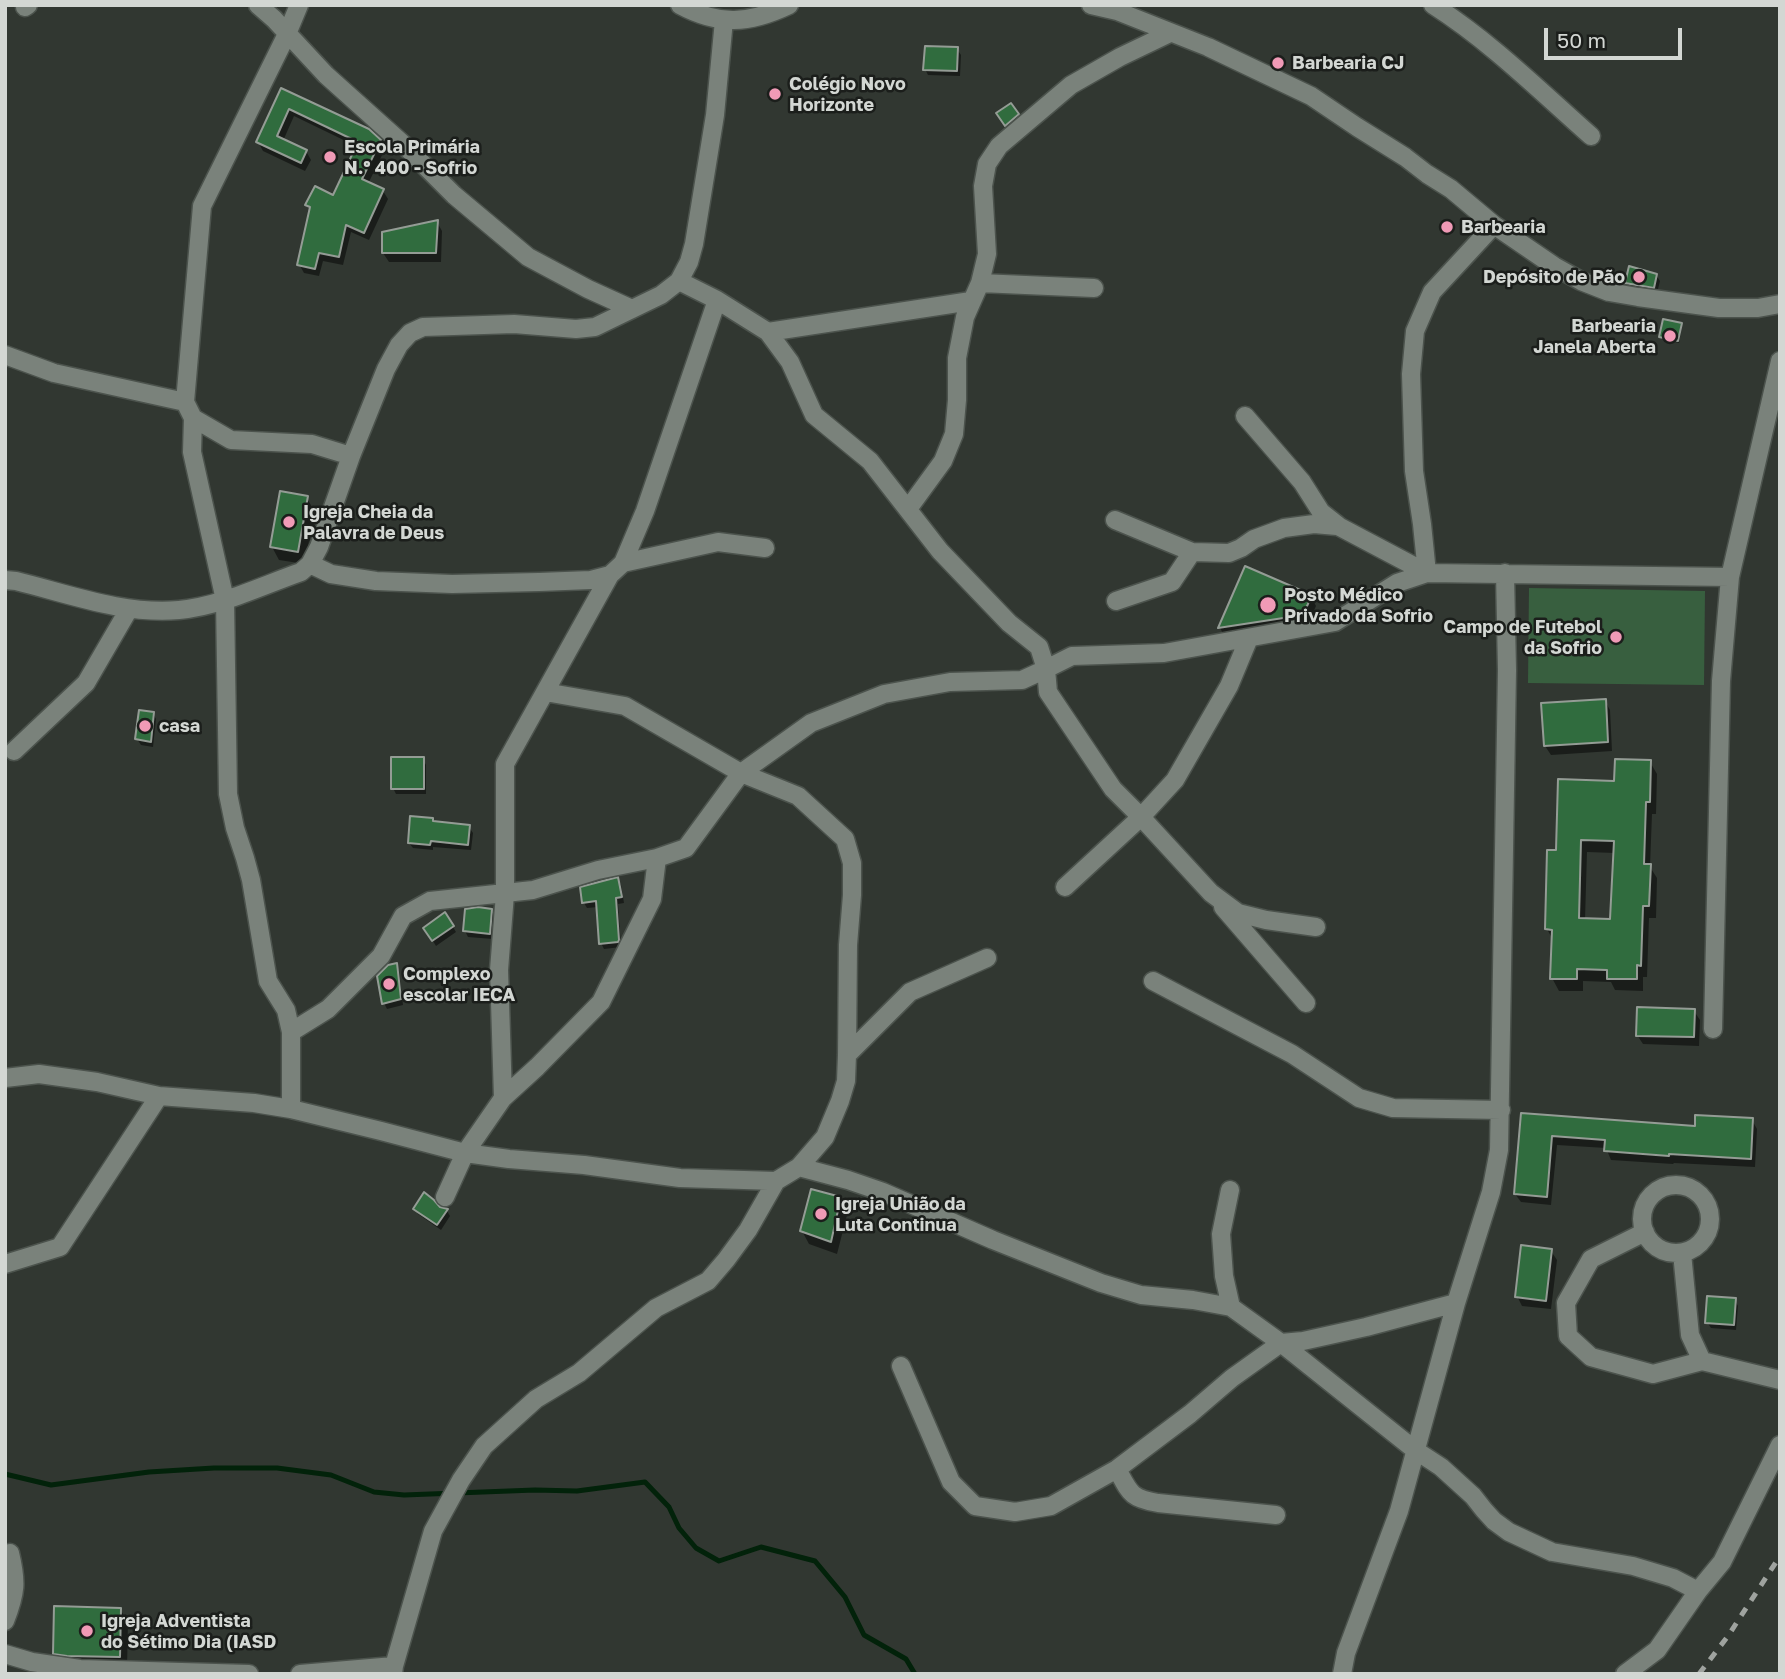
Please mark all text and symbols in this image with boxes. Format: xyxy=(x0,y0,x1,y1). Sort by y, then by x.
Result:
scale bar xyxy=(1547,14,1685,58)
text: 50 m xyxy=(1557,27,1606,53)
place label: Barbearia CJ xyxy=(1292,52,1404,74)
marker: Barbearia CJ xyxy=(1270,55,1286,71)
place label: Colégio Novo Horizonte xyxy=(789,73,906,116)
marker: Colégio Novo Horizonte xyxy=(767,86,783,102)
place label: Escola Primária N.º 400 - Sofrio xyxy=(344,136,480,178)
marker: Escola Primária N.º 400 - Sofrio xyxy=(322,149,338,165)
place label: Barbearia xyxy=(1461,216,1546,238)
marker: Barbearia xyxy=(1439,219,1455,235)
place label: Depósito de Pão xyxy=(1483,266,1625,288)
marker: Depósito de Pão xyxy=(1631,269,1647,285)
place label: Barbearia Janela Aberta xyxy=(1533,315,1656,358)
marker: Barbearia Janela Aberta xyxy=(1662,328,1678,344)
place label: Igreja Cheia da Palavra de Deus xyxy=(303,501,444,544)
marker: Igreja Cheia da Palavra de Deus xyxy=(281,514,297,530)
place label: Posto Médico Privado da Sofrio xyxy=(1284,584,1433,626)
marker: Posto Médico Privado da Sofrio xyxy=(1258,595,1278,615)
place label: Campo de Futebol da Sofrio xyxy=(1443,616,1602,658)
marker: Campo de Futebol da Sofrio xyxy=(1608,629,1624,645)
place label: casa xyxy=(159,715,200,737)
marker: casa xyxy=(137,718,153,734)
place label: Complexo escolar IECA xyxy=(403,963,515,1006)
marker: Complexo escolar IECA xyxy=(381,976,397,992)
place label: Igreja União da Luta Continua xyxy=(835,1193,966,1236)
marker: Igreja União da Luta Continua xyxy=(813,1206,829,1222)
place label: Igreja Adventista do Sétimo Dia (IASD xyxy=(101,1610,276,1652)
marker: Igreja Adventista do Sétimo Dia (IASD xyxy=(79,1623,95,1639)

